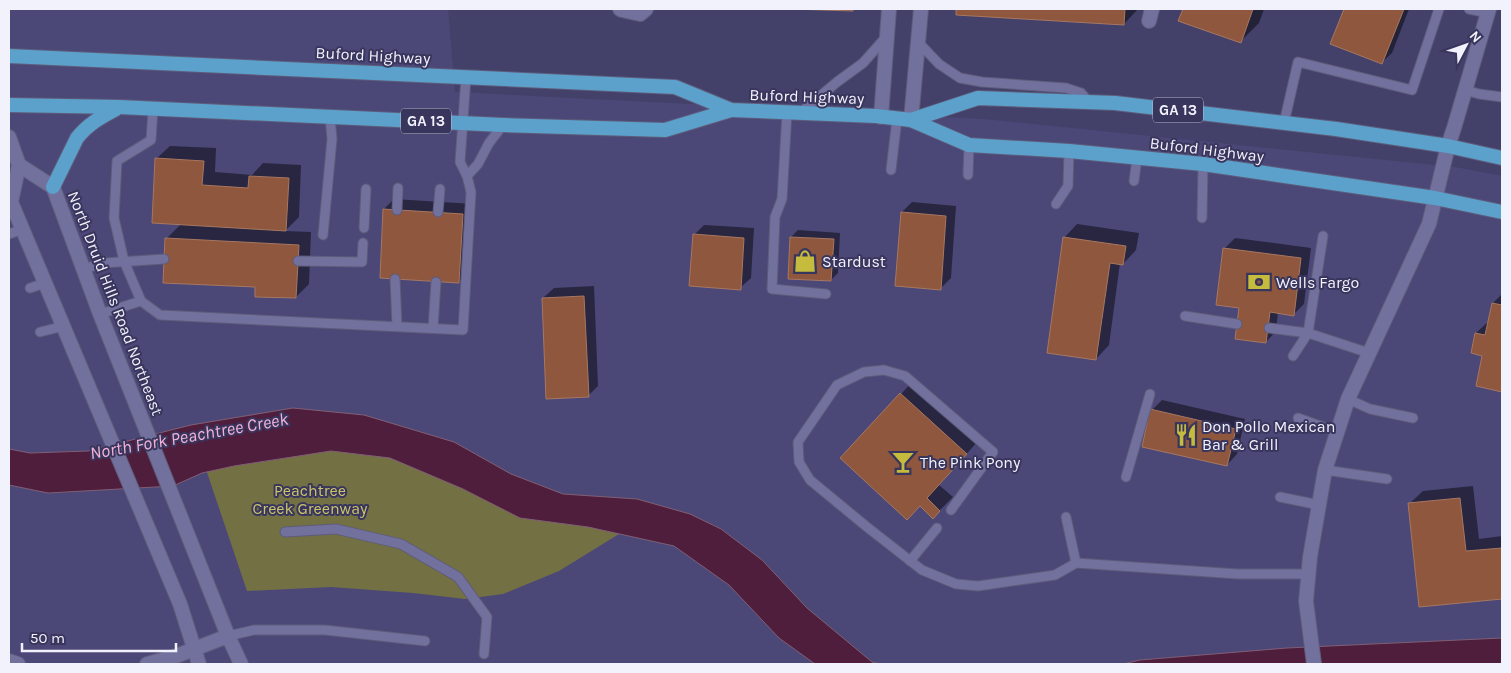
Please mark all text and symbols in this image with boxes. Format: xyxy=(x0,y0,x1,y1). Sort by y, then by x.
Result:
north arrow xyxy=(1441,20,1491,70)
text: N xyxy=(1466,27,1485,46)
street label: Buford Highway xyxy=(315,43,431,68)
street label: Buford Highway xyxy=(749,85,865,108)
road number: GA 13 xyxy=(1153,98,1203,122)
road number: GA 13 xyxy=(401,108,451,134)
street label: Buford Highway xyxy=(1149,133,1266,166)
street label: North Druid Hills Road Northeast xyxy=(64,188,167,418)
shop icon: Stardust xyxy=(792,248,818,274)
place label: Stardust xyxy=(822,252,886,271)
bank icon: Wells Fargo xyxy=(1246,269,1272,295)
place label: Wells Fargo xyxy=(1276,273,1359,292)
water label: North Fork Peachtree Creek xyxy=(88,408,291,464)
place label: Don Pollo Mexican Bar & Grill xyxy=(1202,417,1335,454)
restaurant icon: Don Pollo Mexican Bar & Grill xyxy=(1173,422,1199,448)
bar icon: The Pink Pony xyxy=(890,449,916,475)
place label: The Pink Pony xyxy=(920,453,1021,472)
park label: Peachtree Creek Greenway xyxy=(253,481,368,518)
scale bar xyxy=(22,620,176,652)
text: 50 m xyxy=(30,629,65,647)

